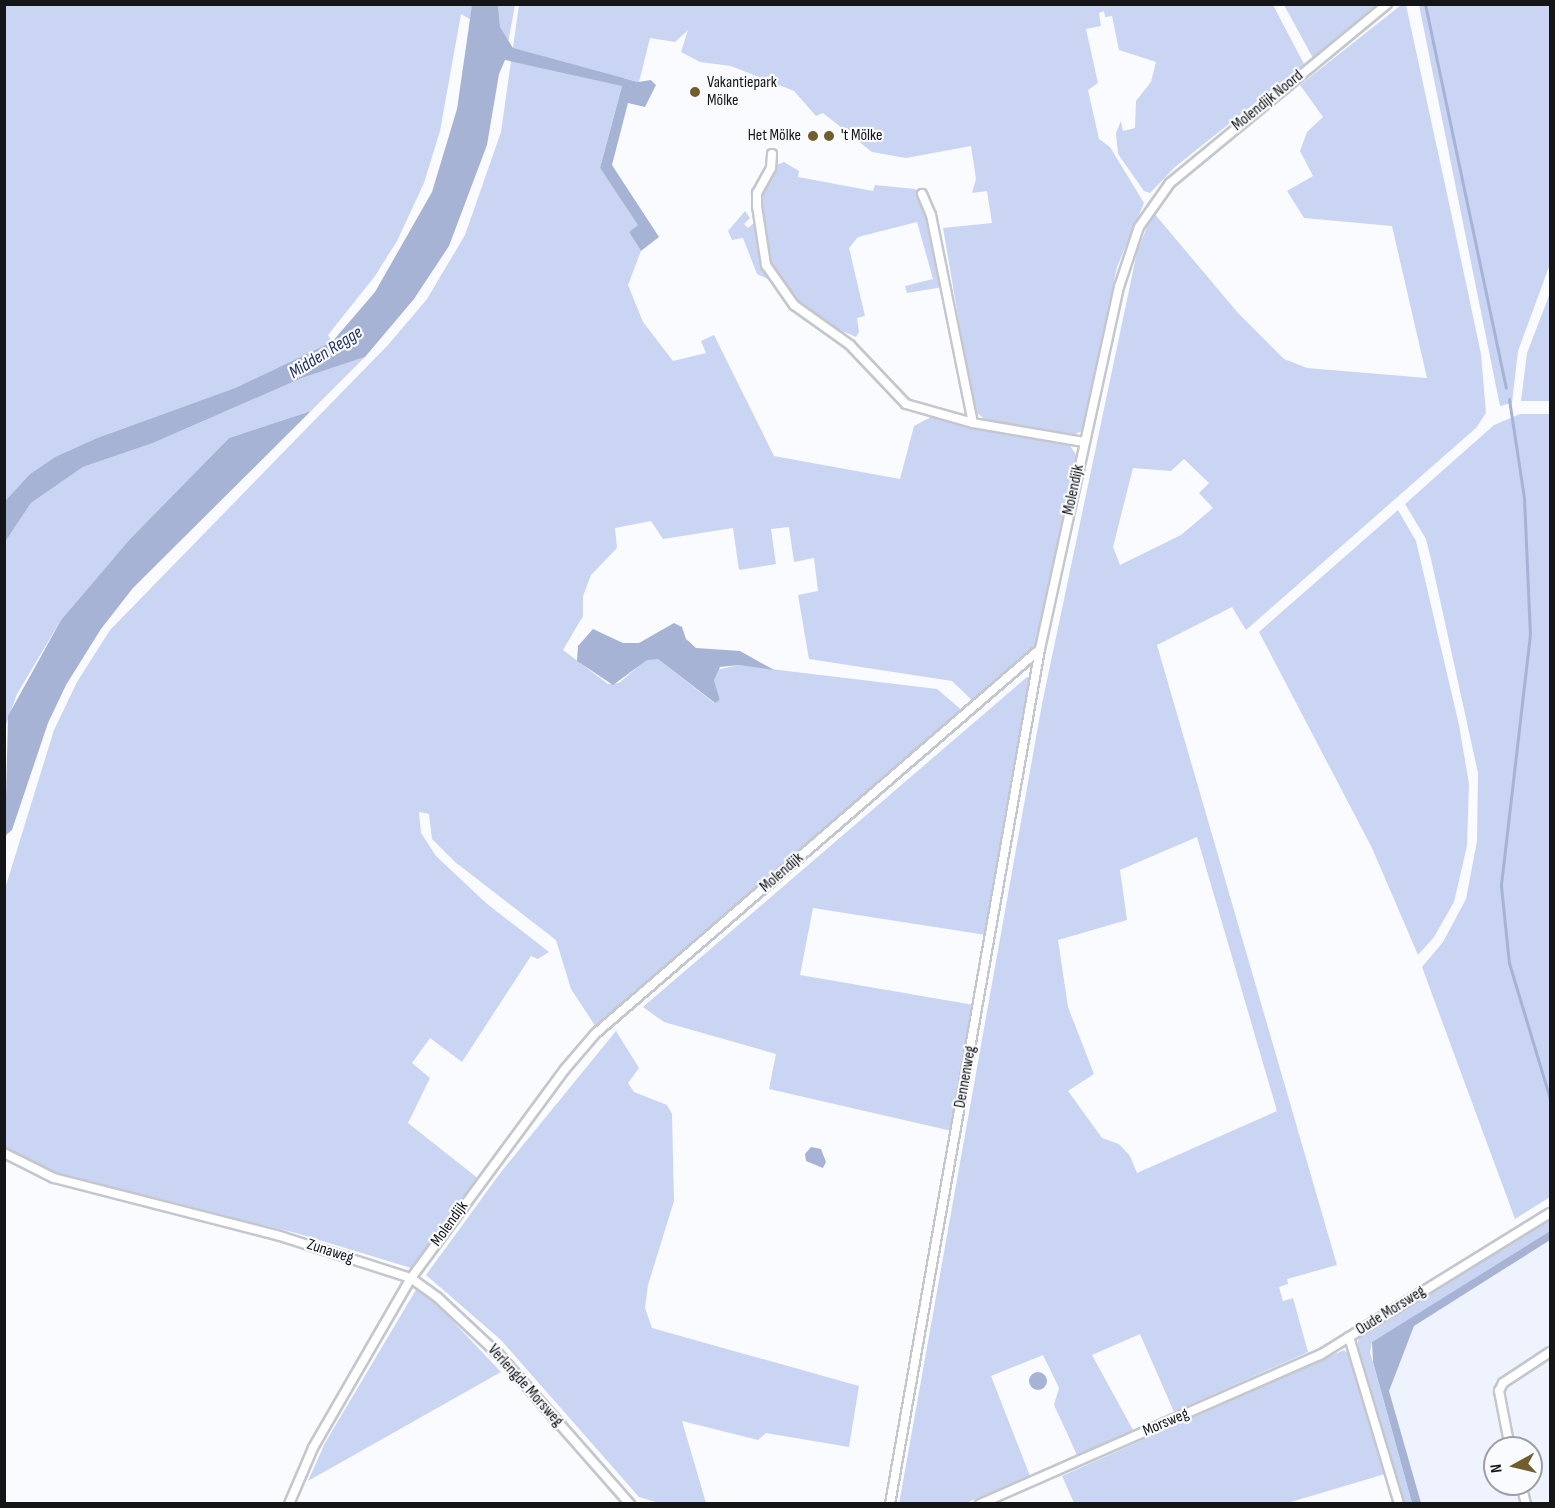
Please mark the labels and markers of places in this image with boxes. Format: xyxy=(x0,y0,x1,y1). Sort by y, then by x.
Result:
place label: Vakantiepark Mölke xyxy=(707,73,777,111)
marker: Vakantiepark Mölke xyxy=(688,85,702,99)
place label: Het Mölke xyxy=(748,126,801,146)
place label: 't Mölke xyxy=(841,126,882,146)
marker: Het Mölke xyxy=(806,129,820,143)
marker: 't Mölke xyxy=(822,129,836,143)

